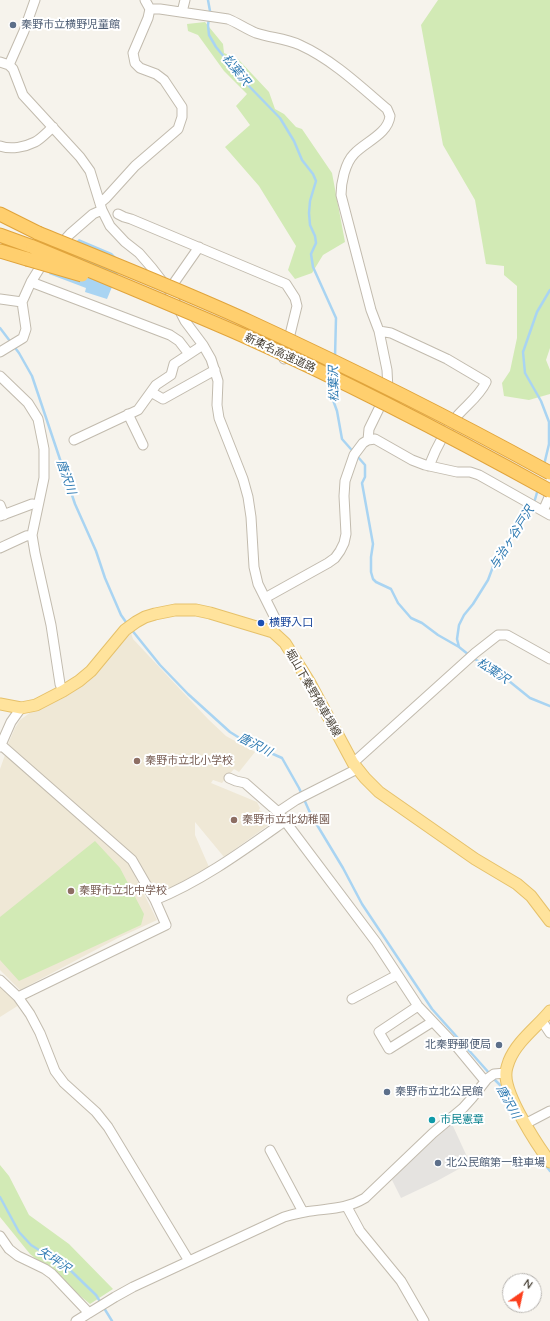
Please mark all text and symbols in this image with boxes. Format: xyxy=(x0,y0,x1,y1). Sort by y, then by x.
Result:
place label: 秦野市立横野児童館 xyxy=(21,18,120,32)
marker: 秦野市立横野児童館 xyxy=(8,20,18,30)
water label: 松葉沢 xyxy=(219,51,253,89)
street label: 新東名高速道路 xyxy=(242,331,318,375)
water label: 松葉沢 xyxy=(326,366,342,402)
water label: 唐沢川 xyxy=(53,458,79,496)
water label: 与治ヶ谷戸沢 xyxy=(487,504,537,572)
place label: 横野入口 xyxy=(269,616,313,630)
marker: 横野入口 xyxy=(256,618,266,628)
street label: 堀山下秦野停車場線 xyxy=(283,647,343,739)
water label: 松葉沢 xyxy=(474,655,512,687)
water label: 唐沢川 xyxy=(236,730,274,760)
place label: 秦野市立北小学校 xyxy=(145,754,233,768)
marker: 秦野市立北小学校 xyxy=(132,756,142,766)
place label: 秦野市立北幼稚園 xyxy=(242,813,330,827)
marker: 秦野市立北幼稚園 xyxy=(229,815,239,825)
place label: 秦野市立北中学校 xyxy=(79,884,167,898)
marker: 秦野市立北中学校 xyxy=(66,886,76,896)
place label: 北秦野郵便局 xyxy=(425,1038,491,1052)
marker: 北秦野郵便局 xyxy=(494,1040,504,1050)
water label: 唐沢川 xyxy=(493,1083,523,1121)
place label: 秦野市立北公民館 xyxy=(395,1085,483,1099)
marker: 秦野市立北公民館 xyxy=(382,1087,392,1097)
place label: 市民憲章 xyxy=(440,1113,484,1127)
marker: 市民憲章 xyxy=(427,1115,437,1125)
place label: 北公民館第一駐車場 xyxy=(446,1156,545,1170)
marker: 北公民館第一駐車場 xyxy=(433,1158,443,1168)
water label: 矢坪沢 xyxy=(35,1244,73,1276)
north arrow xyxy=(502,1273,542,1313)
text: N xyxy=(521,1276,535,1292)

